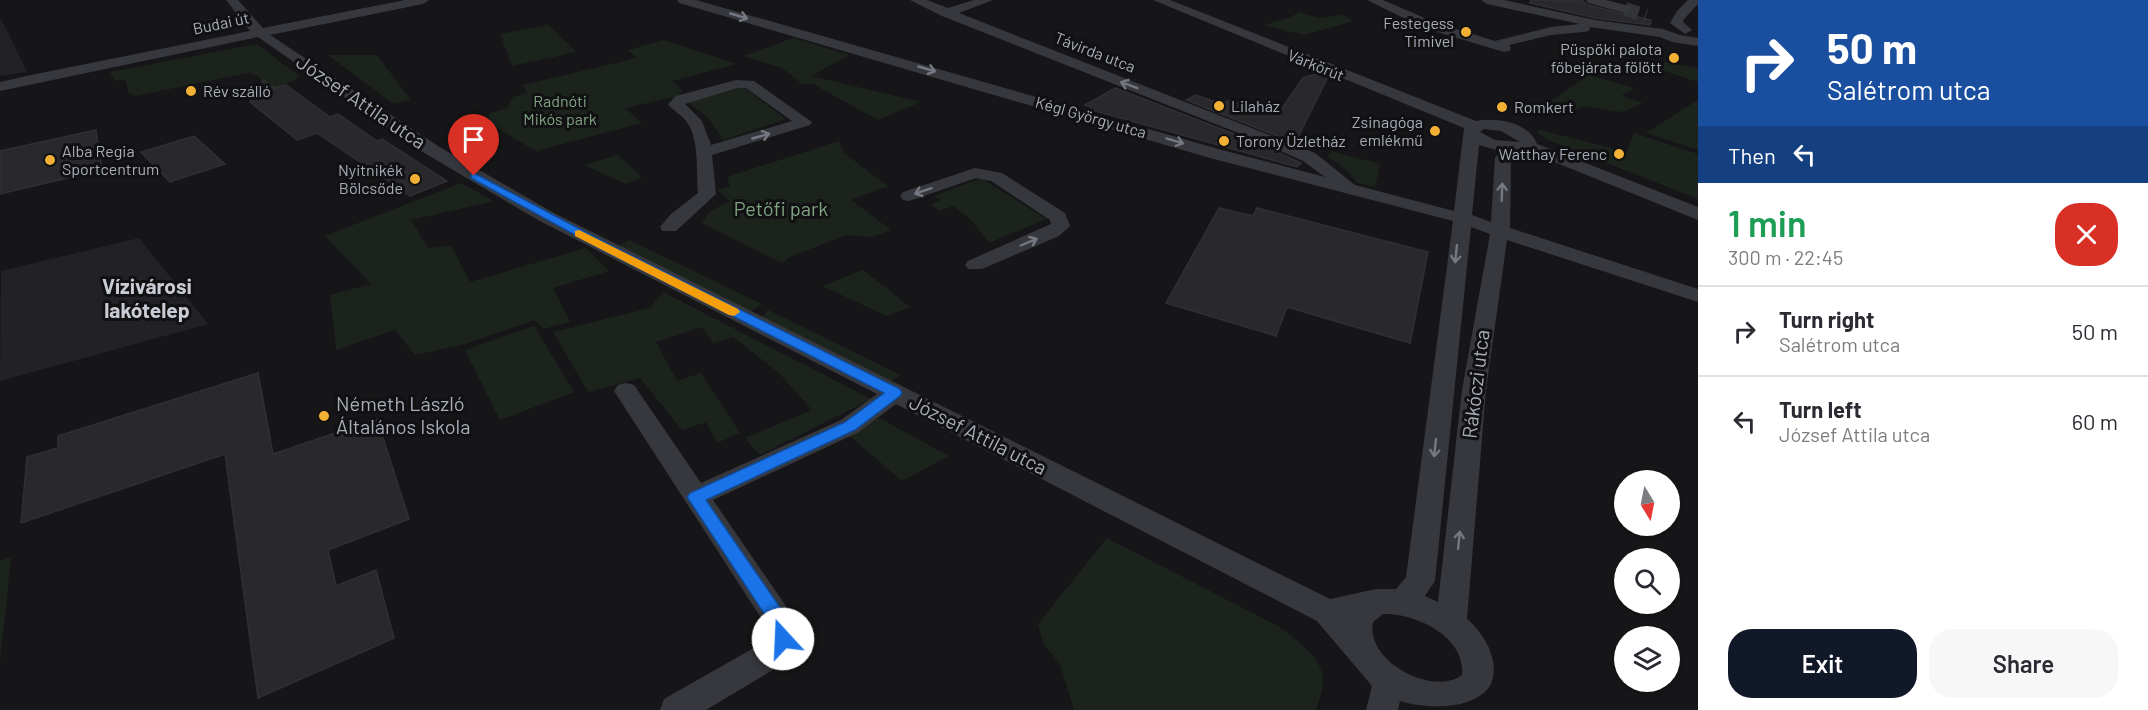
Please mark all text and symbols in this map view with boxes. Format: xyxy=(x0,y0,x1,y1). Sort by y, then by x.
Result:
street label: Budai út xyxy=(191,7,251,38)
one-way arrow xyxy=(729,11,748,22)
place label: Festegess Timivel xyxy=(1383,13,1454,50)
text: 50 m xyxy=(1827,22,1917,72)
icon: right xyxy=(1728,24,1806,102)
marker: Festegess Timivel xyxy=(1459,25,1473,39)
street label: Távirda utca xyxy=(1052,27,1138,76)
place label: Püspöki palota főbejárata fölött xyxy=(1551,39,1662,76)
street label: Várkörút xyxy=(1285,45,1347,84)
street label: József Attila utca xyxy=(292,49,431,153)
marker: Püspöki palota főbejárata fölött xyxy=(1667,51,1681,65)
one-way arrow xyxy=(917,64,936,76)
text: Salétrom utca xyxy=(1827,73,1991,105)
one-way arrow xyxy=(1120,79,1139,90)
place label: Rév szálló xyxy=(203,81,271,100)
marker: Rév szálló xyxy=(184,84,198,98)
park label: Radnóti Mikós park xyxy=(523,91,597,128)
street label: Kégl György utca xyxy=(1034,92,1149,141)
place label: Lilaház xyxy=(1231,96,1280,115)
place label: Romkert xyxy=(1514,97,1574,116)
marker: Lilaház xyxy=(1212,99,1226,113)
marker: Romkert xyxy=(1495,100,1509,114)
place label: Zsinagóga emlékmű xyxy=(1352,112,1423,149)
pin xyxy=(448,114,499,176)
icon: arrive xyxy=(457,123,490,156)
marker: Zsinagóga emlékmű xyxy=(1428,124,1442,138)
one-way arrow xyxy=(751,130,770,141)
place label: Torony Üzletház xyxy=(1236,131,1346,150)
marker: Torony Üzletház xyxy=(1217,134,1231,148)
one-way arrow xyxy=(1165,136,1184,147)
icon: left xyxy=(1788,138,1821,171)
place label: Alba Regia Sportcentrum xyxy=(62,141,159,178)
text: Then xyxy=(1728,142,1776,168)
place label: Watthay Ferenc xyxy=(1499,144,1607,163)
marker: Watthay Ferenc xyxy=(1612,147,1626,161)
marker: Alba Regia Sportcentrum xyxy=(43,153,57,167)
place label: Nyitnikék Bölcsőde xyxy=(338,160,403,197)
marker: Nyitnikék Bölcsőde xyxy=(408,172,422,186)
one-way arrow xyxy=(1496,183,1507,203)
one-way arrow xyxy=(914,186,933,197)
park label: Petőfi park xyxy=(734,196,828,220)
text: 1 min xyxy=(1728,201,1807,244)
button: close xyxy=(2055,203,2118,266)
one-way arrow xyxy=(1019,236,1038,247)
one-way arrow xyxy=(1451,244,1462,264)
text: 300 m · 22:45 xyxy=(1728,245,1843,269)
district label: Vízivárosi lakótelep xyxy=(102,273,192,322)
text: Turn right xyxy=(1779,306,1874,332)
icon: right xyxy=(1728,315,1761,348)
text: 50 m xyxy=(2072,318,2118,344)
street label: Rákóczi utca xyxy=(1456,328,1494,440)
text: Salétrom utca xyxy=(1779,332,1900,356)
street label: József Attila utca xyxy=(906,389,1051,479)
place label: Németh László Általános Iskola xyxy=(336,391,470,438)
text: Turn left xyxy=(1779,396,1862,422)
icon: left xyxy=(1728,405,1761,438)
text: 60 m xyxy=(2072,408,2118,434)
marker: Németh László Általános Iskola xyxy=(317,409,331,423)
text: József Attila utca xyxy=(1779,422,1930,446)
one-way arrow xyxy=(1429,438,1440,458)
north arrow xyxy=(1614,470,1680,536)
map controls xyxy=(1614,470,1680,692)
one-way arrow xyxy=(1454,530,1465,550)
button: search xyxy=(1614,548,1680,614)
position arrow xyxy=(751,607,815,671)
button: layers xyxy=(1614,626,1680,692)
button: Exit xyxy=(1728,629,1917,698)
button: Share xyxy=(1929,629,2118,698)

